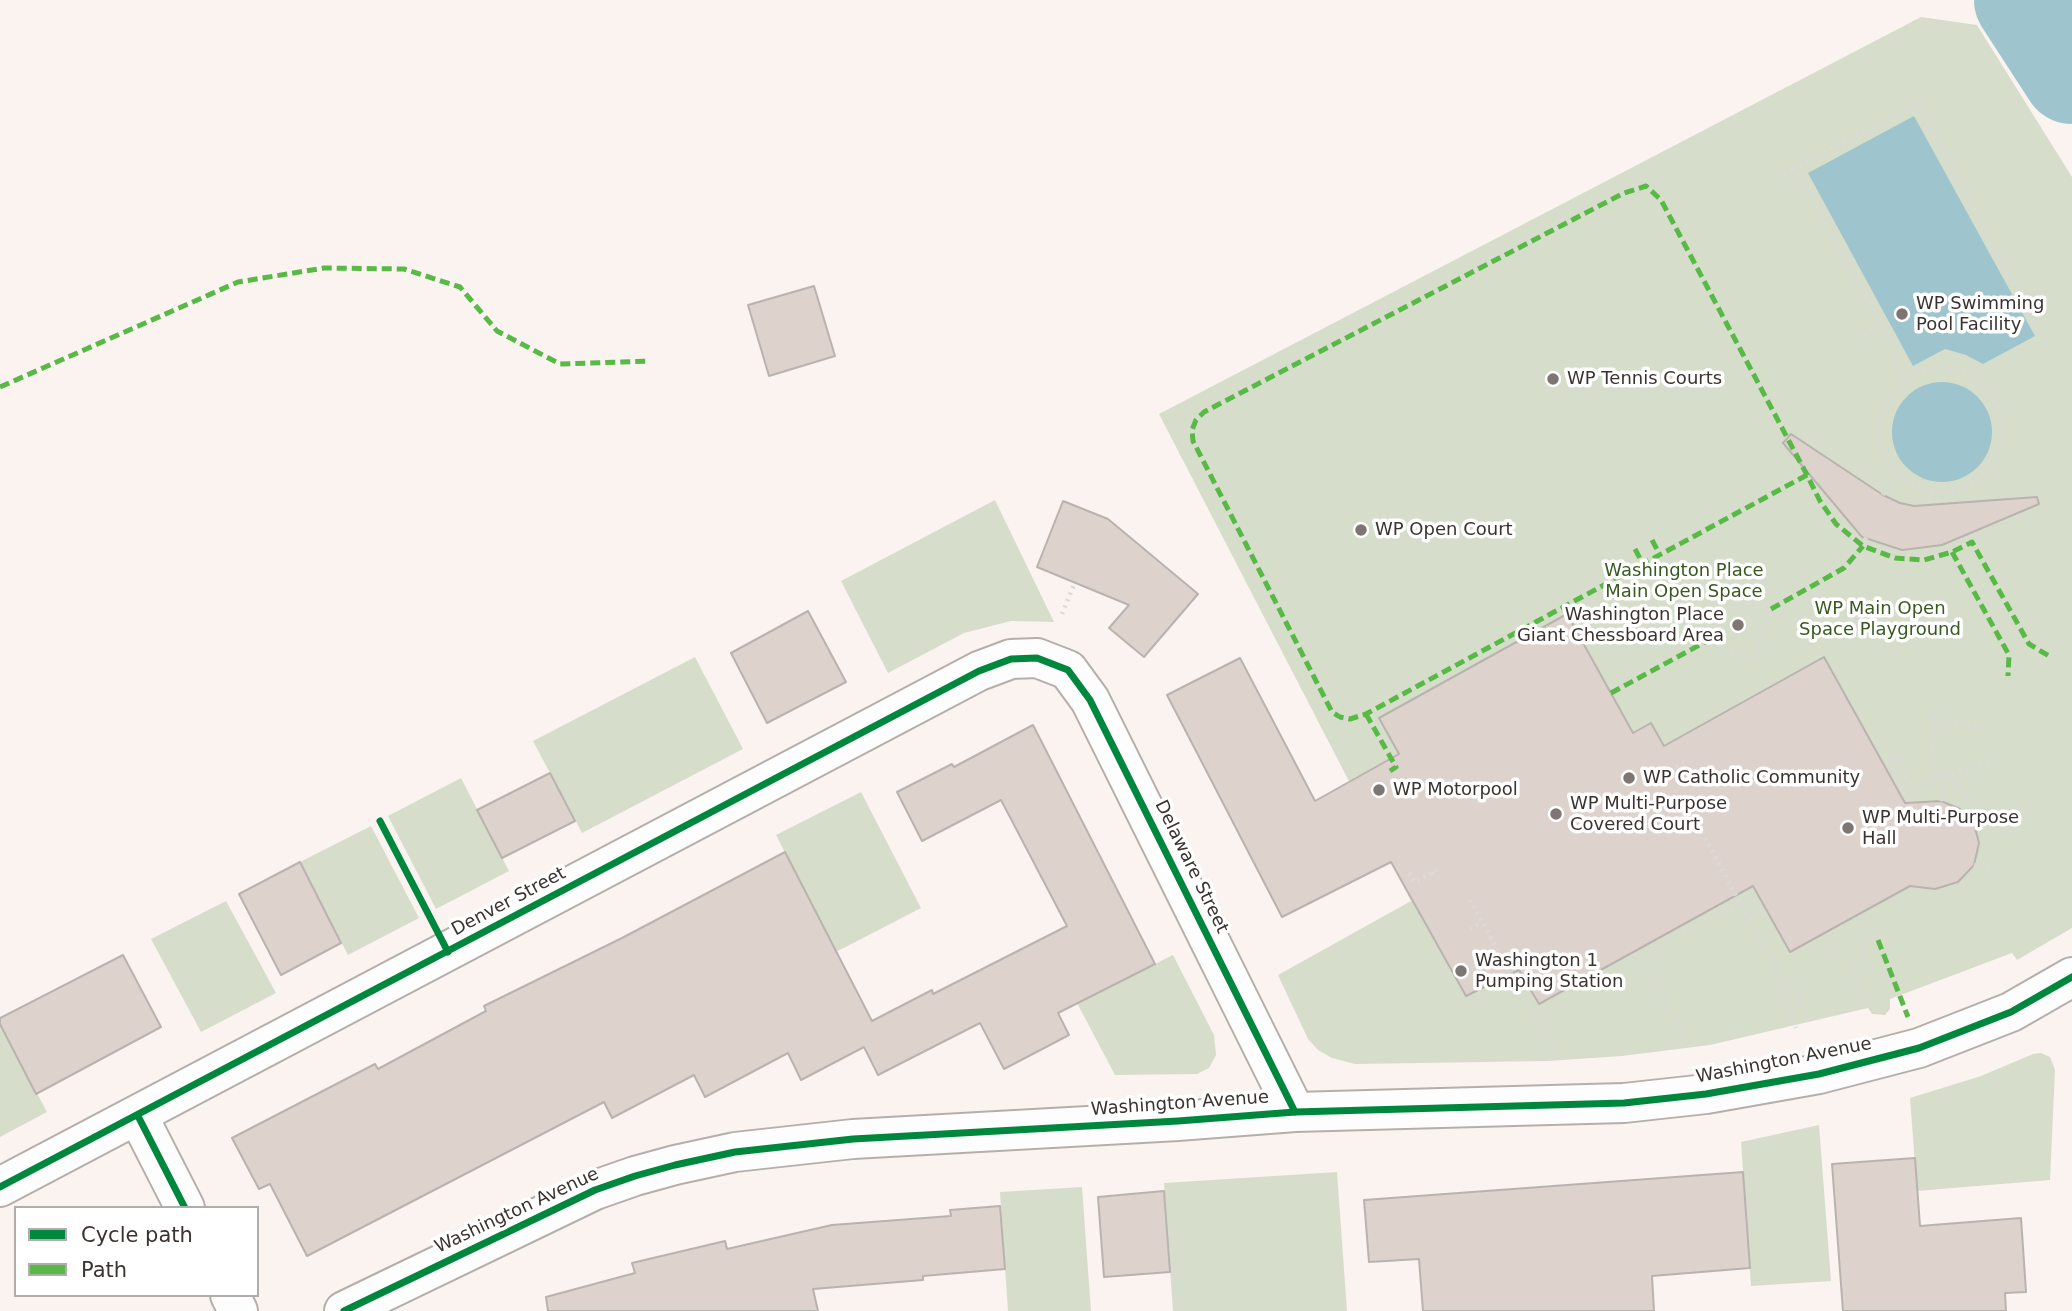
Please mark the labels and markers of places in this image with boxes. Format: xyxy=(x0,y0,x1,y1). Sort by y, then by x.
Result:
place label: WP Swimming Pool Facility xyxy=(1916,293,2044,336)
marker: WP Swimming Pool Facility xyxy=(1894,306,1910,322)
place label: WP Tennis Courts xyxy=(1567,368,1722,390)
marker: WP Tennis Courts xyxy=(1545,371,1561,387)
place label: WP Open Court xyxy=(1375,519,1513,541)
marker: WP Open Court xyxy=(1353,522,1369,538)
place label: Washington Place Giant Chessboard Area xyxy=(1517,604,1724,646)
marker: Washington Place Giant Chessboard Area xyxy=(1730,617,1746,633)
place label: WP Catholic Community xyxy=(1643,767,1860,789)
marker: WP Catholic Community xyxy=(1621,770,1637,786)
place label: WP Motorpool xyxy=(1393,779,1518,801)
marker: WP Motorpool xyxy=(1371,782,1387,798)
place label: WP Multi-Purpose Covered Court xyxy=(1570,793,1727,836)
marker: WP Multi-Purpose Covered Court xyxy=(1548,806,1564,822)
place label: WP Multi-Purpose Hall xyxy=(1862,807,2019,850)
marker: WP Multi-Purpose Hall xyxy=(1840,820,1856,836)
place label: Washington 1 Pumping Station xyxy=(1475,950,1623,992)
marker: Washington 1 Pumping Station xyxy=(1453,963,1469,979)

